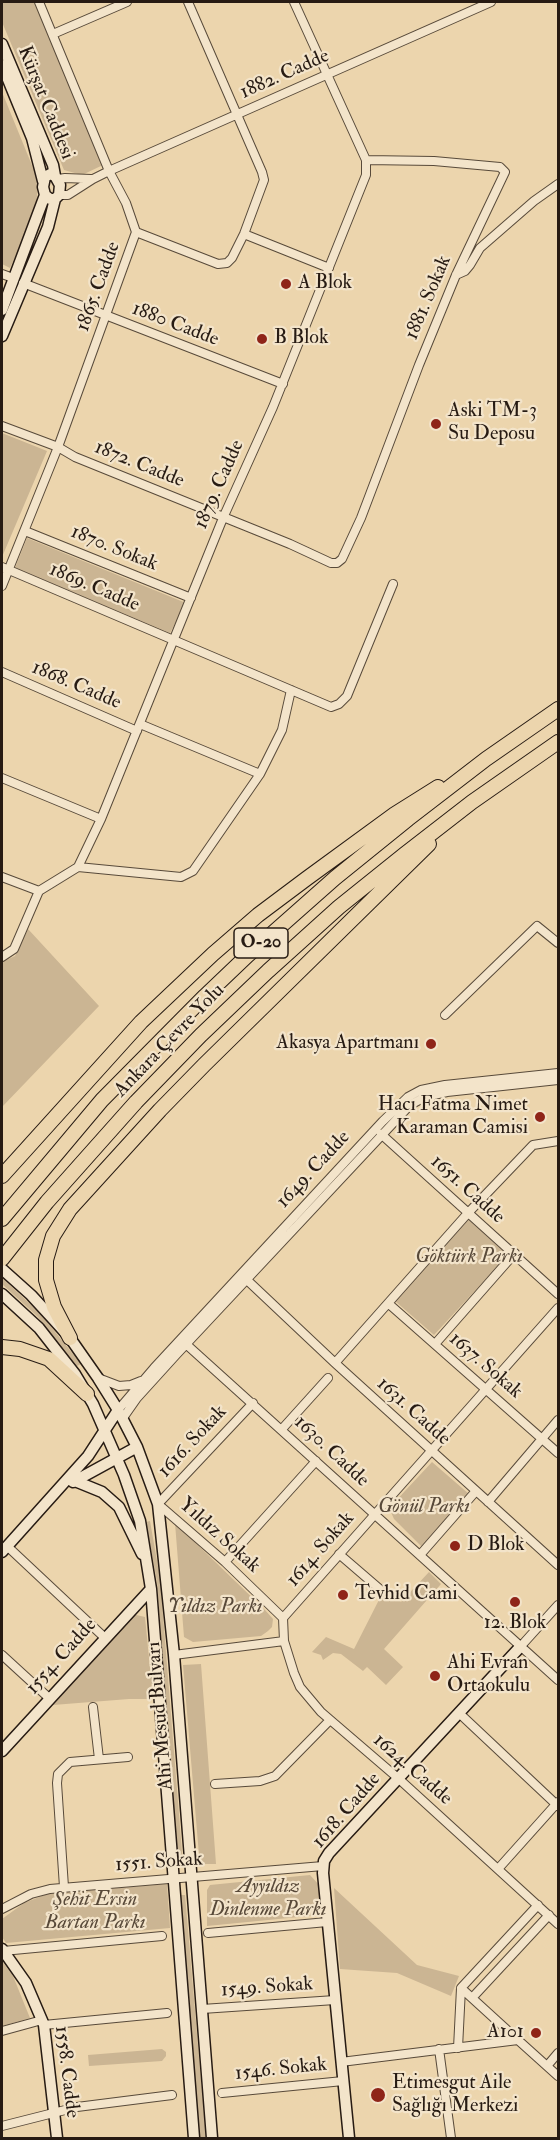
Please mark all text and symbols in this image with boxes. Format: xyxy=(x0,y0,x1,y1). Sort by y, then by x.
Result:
street label: Kürşat Caddesi xyxy=(11,43,79,163)
street label: 1882. Cadde xyxy=(237,45,333,105)
street label: 1865. Cadde xyxy=(72,239,126,335)
street label: 1881. Sokak xyxy=(401,252,457,344)
place label: A Blok xyxy=(298,272,352,296)
marker: A Blok xyxy=(279,277,293,291)
street label: 1880 Cadde xyxy=(128,297,222,353)
place label: B Blok xyxy=(274,327,328,351)
marker: B Blok xyxy=(255,332,269,346)
place label: Aski TM-3 Su Deposu xyxy=(448,400,537,447)
marker: Aski TM-3 Su Deposu xyxy=(429,417,443,431)
street label: 1872. Cadde xyxy=(91,436,187,494)
street label: 1879. Cadde xyxy=(190,437,250,533)
street label: 1870. Sokak xyxy=(67,521,161,577)
street label: 1869. Cadde xyxy=(45,558,143,618)
street label: 1868. Cadde xyxy=(28,656,124,716)
road number: O-20 xyxy=(234,928,288,958)
street label: Ankara Çevre Yolu xyxy=(110,979,230,1103)
place label: Akasya Apartmanı xyxy=(276,1032,419,1056)
marker: Akasya Apartmanı xyxy=(424,1037,438,1051)
place label: Hacı Fatma Nimet Karaman Camisi xyxy=(378,1094,528,1141)
marker: Hacı Fatma Nimet Karaman Camisi xyxy=(533,1110,547,1124)
street label: 1649. Cadde xyxy=(272,1126,356,1214)
street label: 1651. Cadde xyxy=(425,1150,509,1230)
park label: Göktürk Parkı xyxy=(415,1246,523,1270)
street label: 1637. Sokak xyxy=(443,1328,527,1404)
street label: 1631. Cadde xyxy=(371,1373,455,1451)
street label: 1616. Sokak xyxy=(153,1401,233,1483)
street label: 1630. Cadde xyxy=(288,1411,374,1493)
street label: Yıldız Sokak xyxy=(173,1493,265,1579)
park label: Gönül Parkı xyxy=(378,1496,470,1520)
street label: 1614. Sokak xyxy=(282,1508,360,1592)
place label: D Blok xyxy=(467,1534,525,1558)
marker: D Blok xyxy=(448,1539,462,1553)
place label: Tevhid Cami xyxy=(355,1583,458,1607)
marker: Tevhid Cami xyxy=(336,1588,350,1602)
marker: 12. Blok xyxy=(508,1595,522,1609)
park label: Yıldız Parkı xyxy=(168,1596,262,1620)
place label: 12. Blok xyxy=(484,1612,546,1636)
street label: 1554. Cadde xyxy=(22,1614,102,1700)
street label: Ahi Mesud Bulvarı xyxy=(143,1641,179,1791)
place label: Ahi Evran Ortaokulu xyxy=(447,1652,530,1699)
marker: Ahi Evran Ortaokulu xyxy=(428,1669,442,1683)
street label: 1624. Cadde xyxy=(367,1729,457,1811)
street label: 1618. Cadde xyxy=(308,1768,386,1854)
street label: 1551. Sokak xyxy=(114,1848,204,1878)
park label: Ayyıldız Dinlenme Parkı xyxy=(210,1876,326,1923)
park label: Şehit Ersin Bartan Parkı xyxy=(45,1889,145,1936)
street label: 1549. Sokak xyxy=(220,1973,314,2003)
place label: A101 xyxy=(487,2021,524,2045)
street label: 1558. Cadde xyxy=(48,2024,84,2120)
marker: A101 xyxy=(529,2026,543,2040)
street label: 1546. Sokak xyxy=(234,2053,328,2087)
place label: Etimesgut Aile Sağlığı Merkezi xyxy=(392,2072,518,2119)
marker: Etimesgut Aile Sağlığı Merkezi xyxy=(369,2086,387,2104)

